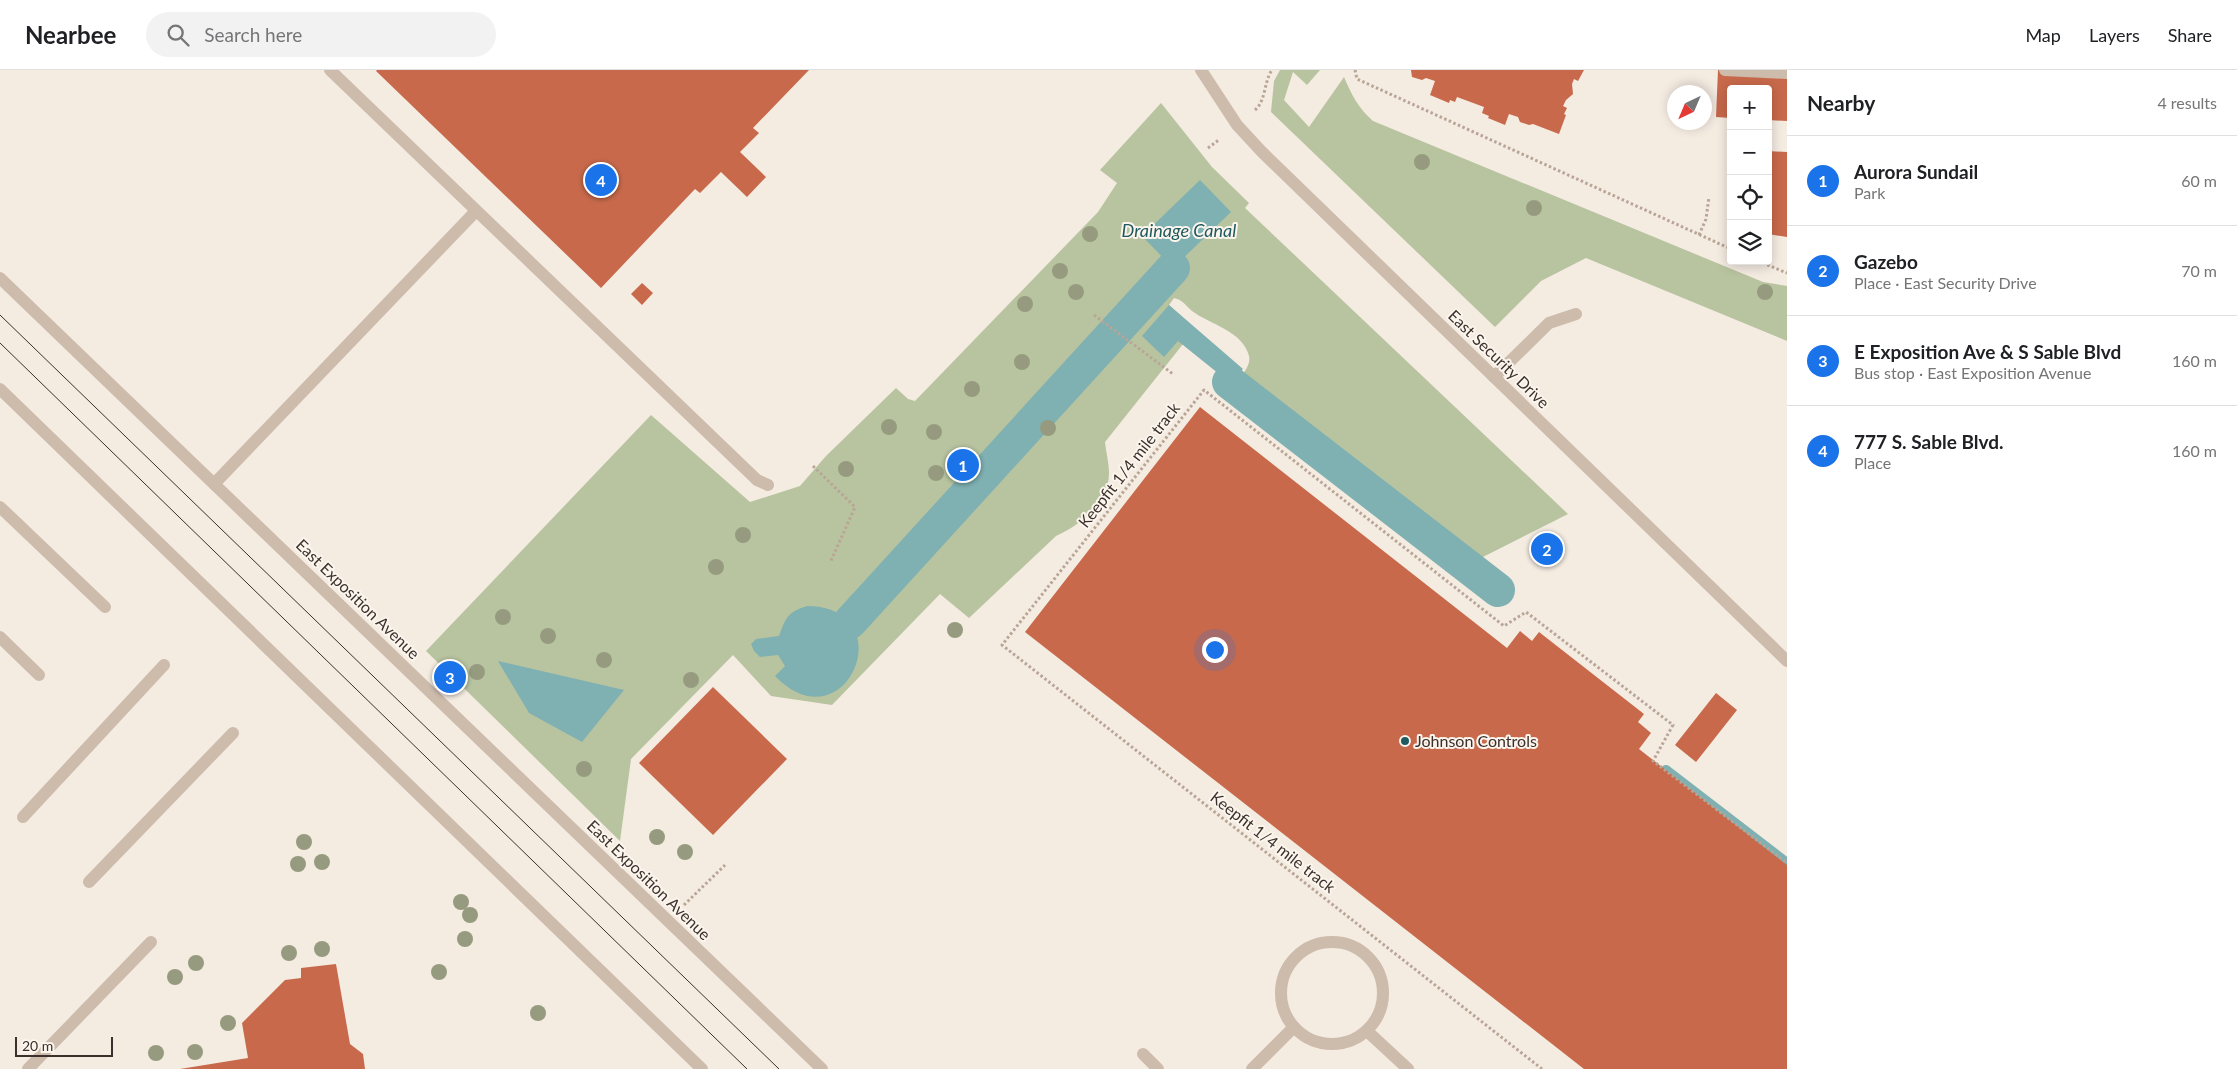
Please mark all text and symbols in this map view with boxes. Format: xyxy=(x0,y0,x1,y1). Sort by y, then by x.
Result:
search box xyxy=(146,12,496,57)
text: Nearbee xyxy=(25,20,116,49)
icon: search xyxy=(164,21,192,49)
text: Search here xyxy=(204,23,302,46)
text: Map xyxy=(2025,24,2061,46)
text: Layers xyxy=(2089,24,2140,46)
text: Share xyxy=(2168,24,2212,46)
north arrow xyxy=(1667,85,1712,130)
map controls xyxy=(1727,85,1772,265)
button: + xyxy=(1727,85,1772,130)
text: Nearby xyxy=(1807,90,1875,115)
text: 4 results xyxy=(2157,93,2217,112)
button: − xyxy=(1727,130,1772,175)
text: Aurora Sundail xyxy=(1854,160,1978,183)
pin: 4 xyxy=(585,161,617,199)
text: 1 xyxy=(1818,171,1828,190)
text: 60 m xyxy=(2181,171,2217,190)
button: locate xyxy=(1727,175,1772,220)
text: Park xyxy=(1854,183,1885,202)
water label: Drainage Canal xyxy=(1122,219,1236,241)
button: layers xyxy=(1727,220,1772,265)
text: Gazebo xyxy=(1854,250,1918,273)
text: 2 xyxy=(1818,261,1828,280)
text: 70 m xyxy=(2181,261,2217,280)
text: Place · East Security Drive xyxy=(1854,273,2037,292)
street label: East Security Drive xyxy=(1445,306,1554,412)
text: E Exposition Ave & S Sable Blvd xyxy=(1854,340,2121,363)
text: 3 xyxy=(1818,351,1828,370)
text: 160 m xyxy=(2172,351,2217,370)
text: Bus stop · East Exposition Avenue xyxy=(1854,363,2091,382)
street label: Keepfit 1/4 mile track xyxy=(1074,398,1184,531)
text: 777 S. Sable Blvd. xyxy=(1854,430,2004,453)
text: 4 xyxy=(1818,441,1828,460)
text: 160 m xyxy=(2172,441,2217,460)
pin: 1 xyxy=(947,446,979,484)
text: Place xyxy=(1854,453,1891,472)
pin: 2 xyxy=(1531,530,1563,568)
street label: East Exposition Avenue xyxy=(293,535,424,663)
your location xyxy=(1202,637,1228,663)
pin: 3 xyxy=(434,658,466,696)
place label: Johnson Controls xyxy=(1415,731,1537,750)
marker: Johnson Controls xyxy=(1399,735,1411,747)
street label: Keepfit 1/4 mile track xyxy=(1207,787,1340,897)
street label: East Exposition Avenue xyxy=(584,816,715,944)
scale bar xyxy=(15,1034,112,1057)
text: 20 m xyxy=(22,1037,53,1054)

